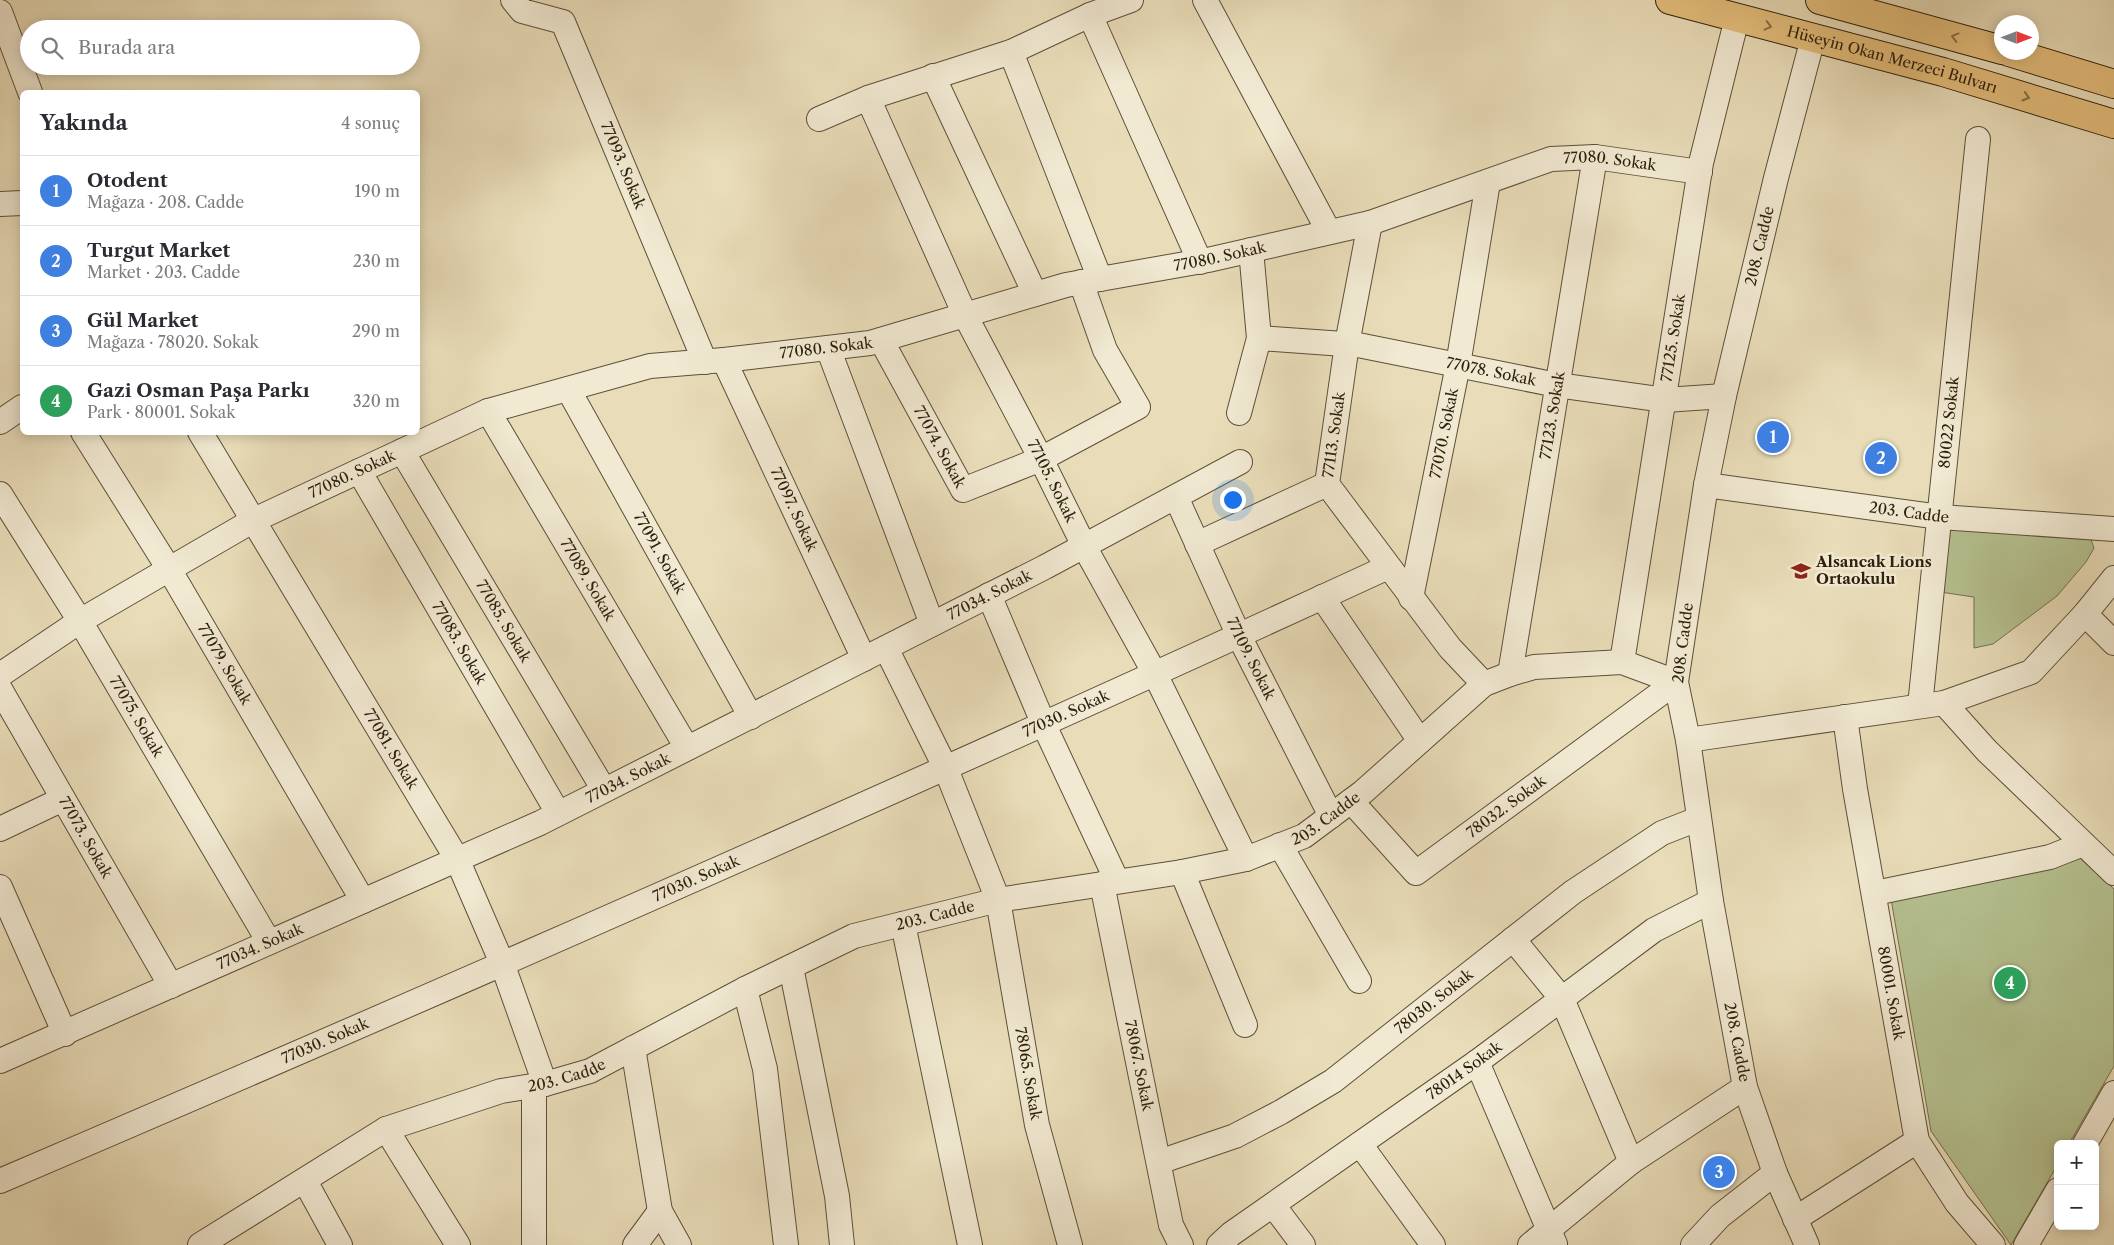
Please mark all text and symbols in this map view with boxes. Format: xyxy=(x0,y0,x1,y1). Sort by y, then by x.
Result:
north arrow xyxy=(1994,15,2039,60)
search box xyxy=(20,20,420,75)
one-way arrow xyxy=(1763,20,1772,31)
street label: Hüseyin Okan Merzeci Bulvarı xyxy=(1785,21,2000,97)
one-way arrow xyxy=(1951,32,1959,42)
icon: search xyxy=(38,34,66,62)
text: Burada ara xyxy=(78,36,175,59)
one-way arrow xyxy=(2021,92,2029,102)
text: Yakında xyxy=(40,110,128,135)
text: 4 sonuç xyxy=(341,113,400,133)
street label: 77093. Sokak xyxy=(597,119,650,213)
street label: 77080. Sokak xyxy=(1563,147,1659,175)
text: Otodent xyxy=(87,169,168,192)
text: 1 xyxy=(52,181,60,201)
text: 190 m xyxy=(355,181,400,201)
text: Mağaza · 208. Cadde xyxy=(87,192,244,212)
street label: 208. Cadde xyxy=(1741,204,1778,288)
street label: 77080. Sokak xyxy=(1172,237,1269,275)
text: Turgut Market xyxy=(87,239,230,262)
text: 2 xyxy=(51,251,61,271)
text: 230 m xyxy=(353,251,400,271)
text: Market · 203. Cadde xyxy=(87,262,240,282)
street label: 77125. Sokak xyxy=(1656,291,1689,383)
text: Gül Market xyxy=(87,309,198,332)
text: 3 xyxy=(51,321,61,341)
text: 290 m xyxy=(352,321,400,341)
text: Mağaza · 78020. Sokak xyxy=(87,332,259,352)
street label: 77080. Sokak xyxy=(778,333,875,362)
street label: 77078. Sokak xyxy=(1444,353,1539,390)
street label: 77123. Sokak xyxy=(1535,369,1569,461)
street label: 80022 Sokak xyxy=(1934,374,1963,469)
text: Gazi Osman Paşa Parkı xyxy=(87,379,309,402)
street label: 77070. Sokak xyxy=(1425,385,1462,480)
street label: 77113. Sokak xyxy=(1318,389,1349,479)
text: 4 xyxy=(51,391,61,411)
text: 320 m xyxy=(353,391,400,411)
text: Park · 80001. Sokak xyxy=(87,402,236,422)
street label: 77074. Sokak xyxy=(910,402,971,492)
pin: 1 xyxy=(1757,418,1789,456)
street label: 77105. Sokak xyxy=(1023,436,1081,526)
pin: 2 xyxy=(1865,439,1897,477)
street label: 77080. Sokak xyxy=(306,445,400,502)
street label: 77097. Sokak xyxy=(767,464,823,556)
your location xyxy=(1220,487,1246,513)
street label: 203. Cadde xyxy=(1868,497,1950,527)
street label: 77091. Sokak xyxy=(630,509,691,598)
street label: 77089. Sokak xyxy=(556,535,620,625)
place label: Alsancak Lions Ortaokulu xyxy=(1815,552,1932,588)
school or university icon: Alsancak Lions Ortaokulu xyxy=(1790,560,1812,582)
street label: 77034. Sokak xyxy=(944,565,1036,624)
street label: 77085. Sokak xyxy=(472,576,536,667)
street label: 77083. Sokak xyxy=(428,598,492,689)
street label: 208. Cadde xyxy=(1668,602,1697,684)
street label: 77109. Sokak xyxy=(1223,614,1281,704)
street label: 77079. Sokak xyxy=(194,620,257,709)
street label: 77075. Sokak xyxy=(105,672,169,761)
street label: 77030. Sokak xyxy=(1020,685,1113,741)
street label: 77081. Sokak xyxy=(360,705,423,794)
street label: 77034. Sokak xyxy=(582,748,675,807)
street label: 78032. Sokak xyxy=(1463,770,1550,842)
street label: 203. Cadde xyxy=(1288,787,1364,849)
street label: 77073. Sokak xyxy=(55,793,117,882)
street label: 77030. Sokak xyxy=(650,850,744,906)
street label: 203. Cadde xyxy=(894,896,976,934)
street label: 77034. Sokak xyxy=(214,918,307,973)
street label: 80001. Sokak xyxy=(1874,945,1909,1043)
street label: 78030. Sokak xyxy=(1390,964,1477,1038)
pin: 4 xyxy=(1994,964,2026,1002)
street label: 208. Cadde xyxy=(1720,1000,1755,1084)
street label: 77030. Sokak xyxy=(279,1013,373,1068)
street label: 78067. Sokak xyxy=(1121,1018,1158,1114)
street label: 78065. Sokak xyxy=(1011,1025,1046,1122)
street label: 78014 Sokak xyxy=(1423,1036,1506,1103)
street label: 203. Cadde xyxy=(526,1054,609,1096)
map controls xyxy=(2054,1140,2099,1230)
button: + xyxy=(2054,1140,2099,1185)
pin: 3 xyxy=(1703,1153,1735,1191)
button: − xyxy=(2054,1185,2099,1230)

